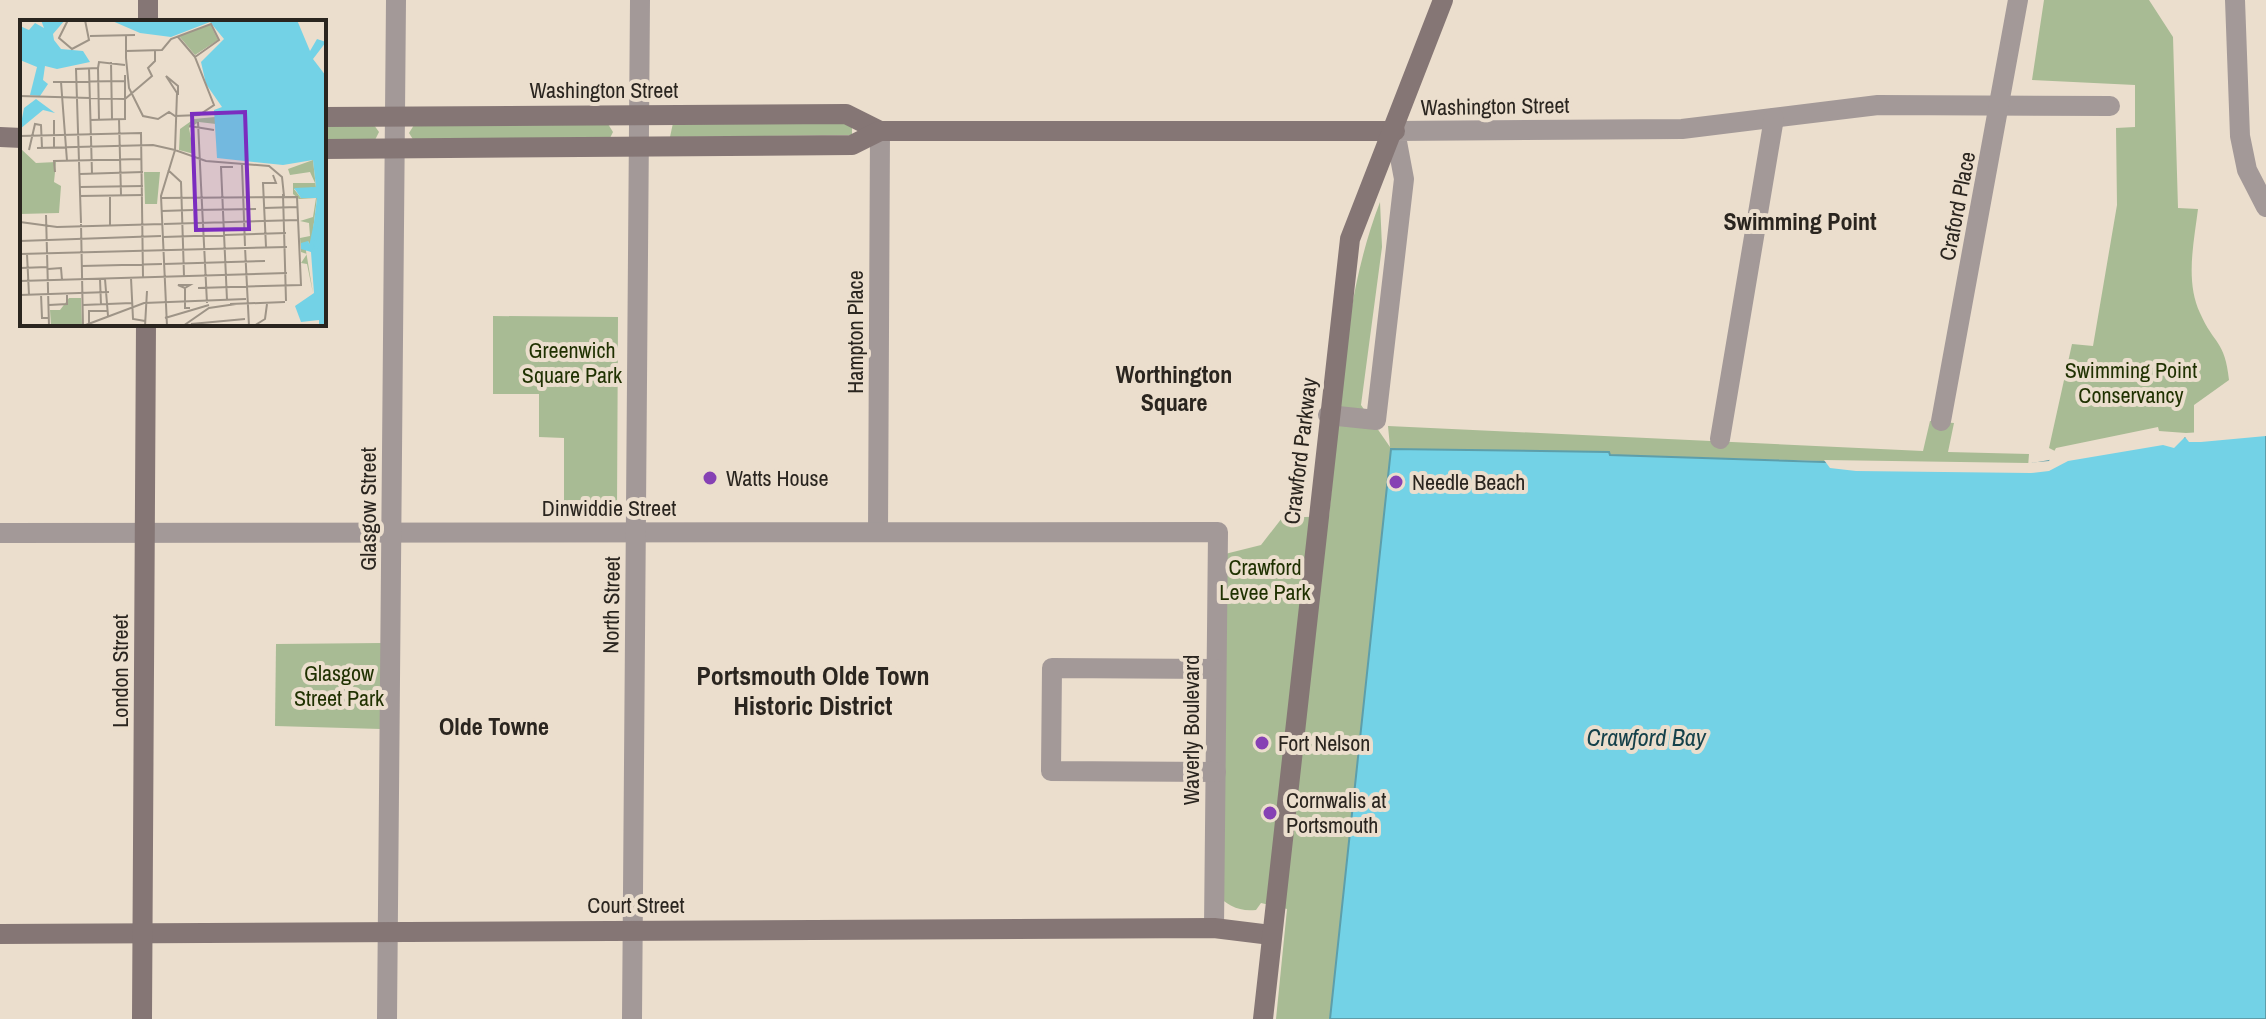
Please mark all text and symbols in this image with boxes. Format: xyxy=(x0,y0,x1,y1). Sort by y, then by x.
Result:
inset map xyxy=(20,20,326,326)
street label: Washington Street xyxy=(530,75,678,105)
street label: Washington Street xyxy=(1420,90,1570,122)
street label: Craford Place xyxy=(1932,149,1982,263)
district label: Swimming Point xyxy=(1723,205,1877,237)
street label: Hampton Place xyxy=(840,270,870,394)
park label: Greenwich Square Park xyxy=(522,335,623,390)
park label: Swimming Point Conservancy xyxy=(2065,355,2197,410)
district label: Worthington Square xyxy=(1116,358,1232,418)
street label: Crawford Parkway xyxy=(1276,376,1324,526)
street label: Glasgow Street xyxy=(353,447,383,571)
place label: Watts House xyxy=(726,463,829,493)
place label: Needle Beach xyxy=(1412,467,1525,497)
marker: Watts House xyxy=(701,469,719,487)
marker: Needle Beach xyxy=(1387,473,1405,491)
street label: Dinwiddie Street xyxy=(542,493,676,523)
park label: Crawford Levee Park xyxy=(1219,552,1312,607)
street label: North Street xyxy=(595,556,627,654)
street label: London Street xyxy=(105,614,135,728)
street label: Waverly Boulevard xyxy=(1176,655,1206,805)
park label: Glasgow Street Park xyxy=(294,658,385,713)
district label: Portsmouth Olde Town Historic District xyxy=(697,658,930,723)
district label: Olde Towne xyxy=(439,710,549,742)
water label: Crawford Bay xyxy=(1586,721,1707,753)
place label: Fort Nelson xyxy=(1278,728,1370,758)
marker: Fort Nelson xyxy=(1253,734,1271,752)
place label: Cornwalis at Portsmouth xyxy=(1286,785,1386,840)
marker: Cornwalis at Portsmouth xyxy=(1261,804,1279,822)
street label: Court Street xyxy=(587,890,685,920)

